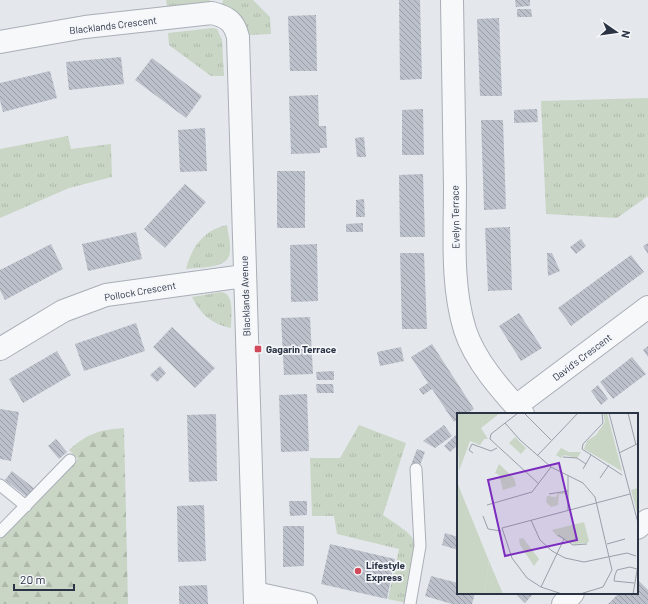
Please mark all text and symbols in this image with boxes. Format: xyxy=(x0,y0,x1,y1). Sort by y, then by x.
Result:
north arrow xyxy=(596,12,636,52)
street label: Blacklands Crescent xyxy=(69,14,158,36)
text: N xyxy=(619,29,633,39)
street label: Evelyn Terrace xyxy=(448,185,462,249)
street label: Blacklands Avenue xyxy=(238,255,252,337)
street label: Pollock Crescent xyxy=(103,279,177,303)
street label: David's Crescent xyxy=(550,331,614,383)
place label: Gagarin Terrace xyxy=(266,343,337,355)
marker: Gagarin Terrace xyxy=(253,344,263,354)
inset map xyxy=(457,413,638,594)
place label: Lifestyle Express xyxy=(366,559,406,583)
scale bar xyxy=(14,566,74,592)
marker: Lifestyle Express xyxy=(353,566,363,576)
text: 20 m xyxy=(20,572,46,586)

